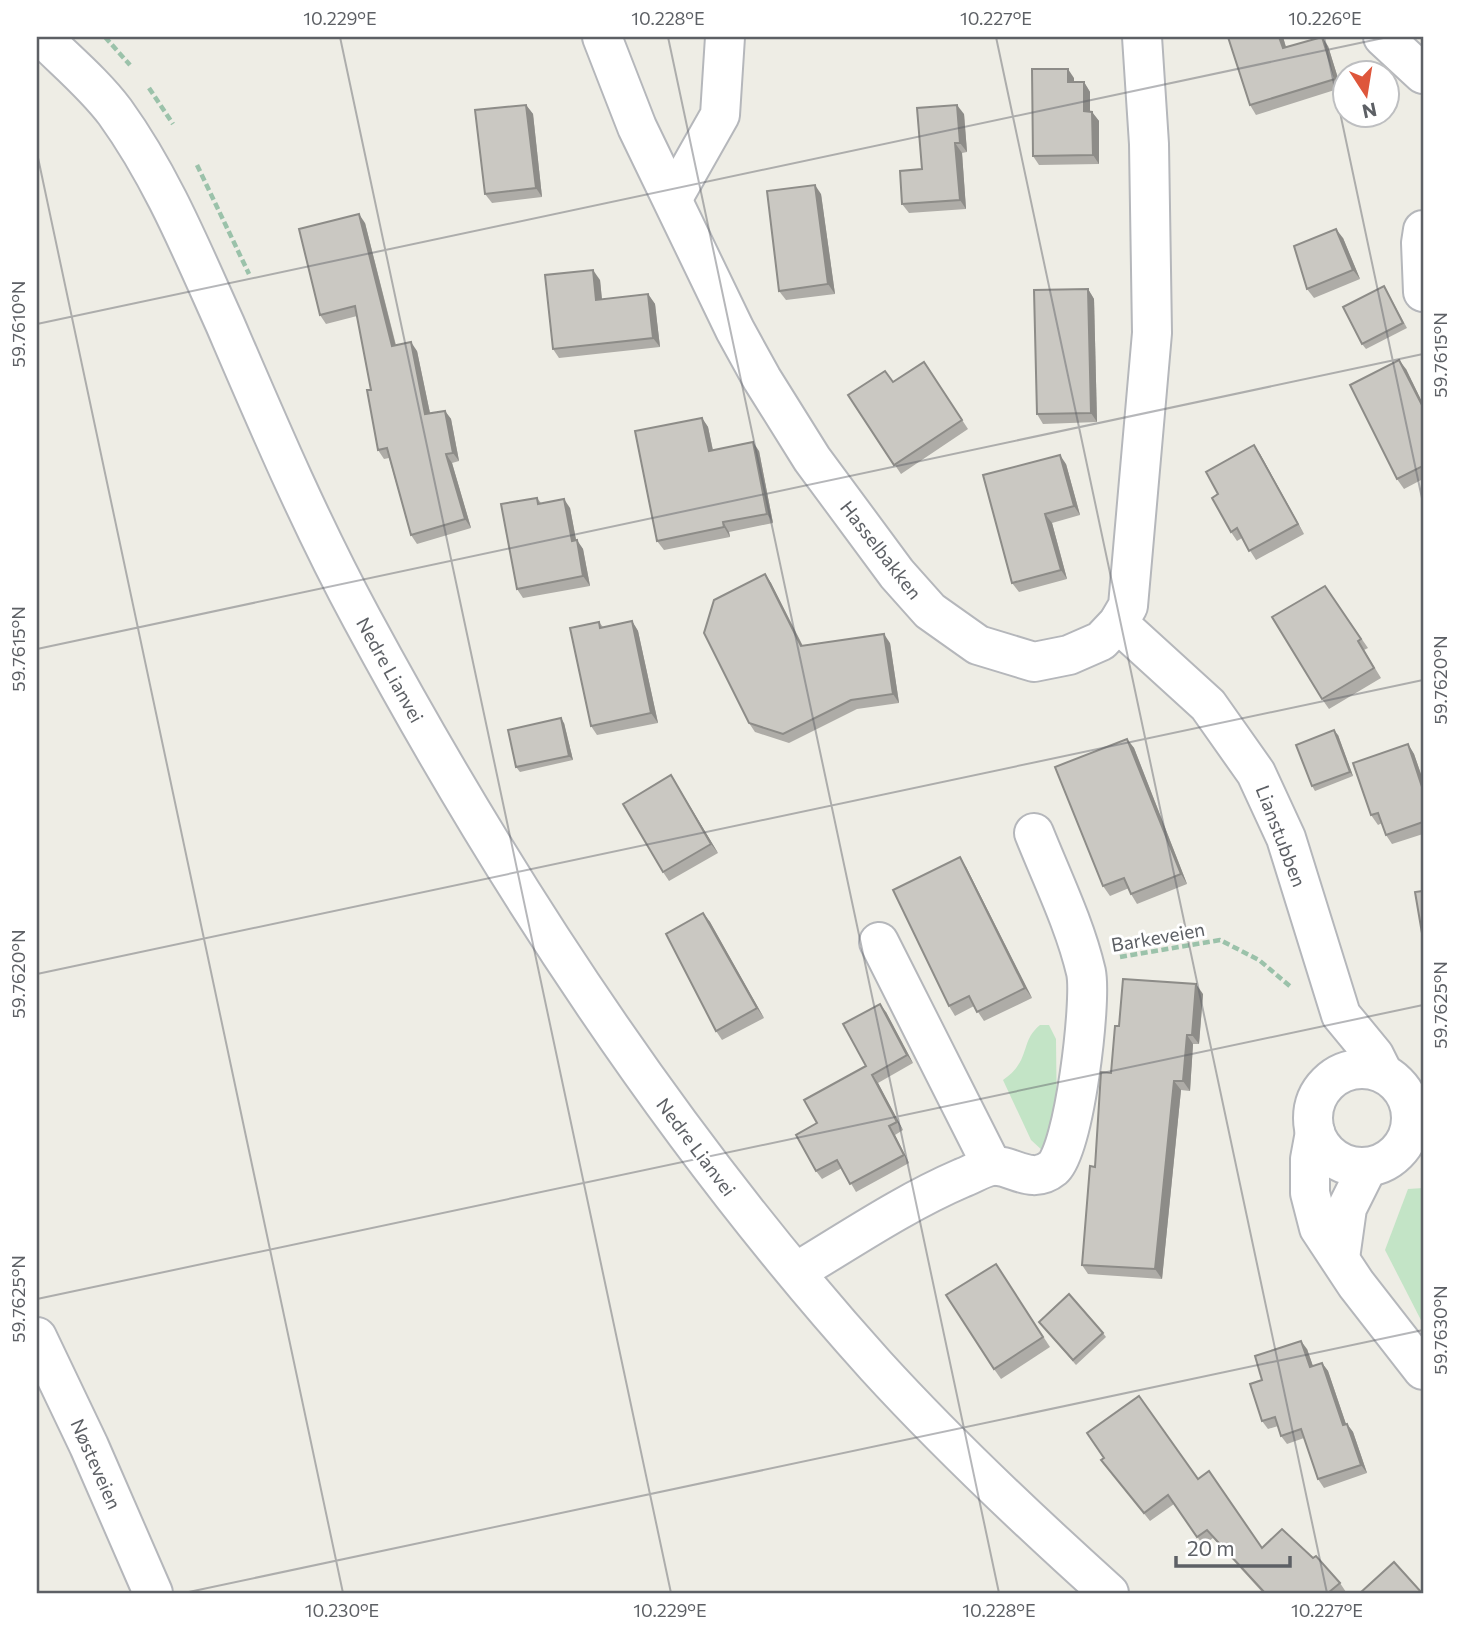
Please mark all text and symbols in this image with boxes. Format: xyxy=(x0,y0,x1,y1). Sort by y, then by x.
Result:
text: 10.229°E xyxy=(303,7,377,29)
text: 10.228°E xyxy=(631,7,705,29)
text: 10.227°E xyxy=(960,7,1032,29)
text: 10.226°E xyxy=(1288,7,1362,29)
north arrow xyxy=(1330,60,1400,130)
text: N xyxy=(1360,98,1379,124)
text: 59.7610°N xyxy=(7,281,29,367)
text: 59.7615°N xyxy=(1429,312,1451,398)
street label: Hasselbakken xyxy=(836,496,927,603)
text: 59.7615°N xyxy=(7,606,29,692)
street label: Nedre Lianvei xyxy=(352,613,429,726)
text: 59.7620°N xyxy=(1429,635,1451,725)
street label: Lianstubben xyxy=(1252,782,1311,890)
street label: Barkeveien xyxy=(1109,917,1207,956)
text: 59.7620°N xyxy=(7,929,29,1019)
text: 59.7625°N xyxy=(1429,961,1451,1049)
street label: Nedre Lianvei xyxy=(652,1093,741,1200)
text: 59.7625°N xyxy=(7,1255,29,1343)
text: 59.7630°N xyxy=(1429,1285,1451,1375)
street label: Nøsteveien xyxy=(66,1415,127,1513)
scale bar xyxy=(1176,1525,1290,1569)
text: 20 m xyxy=(1187,1535,1235,1560)
text: 10.230°E xyxy=(305,1599,379,1621)
text: 10.229°E xyxy=(633,1599,707,1621)
text: 10.228°E xyxy=(962,1599,1036,1621)
text: 10.227°E xyxy=(1291,1599,1363,1621)

